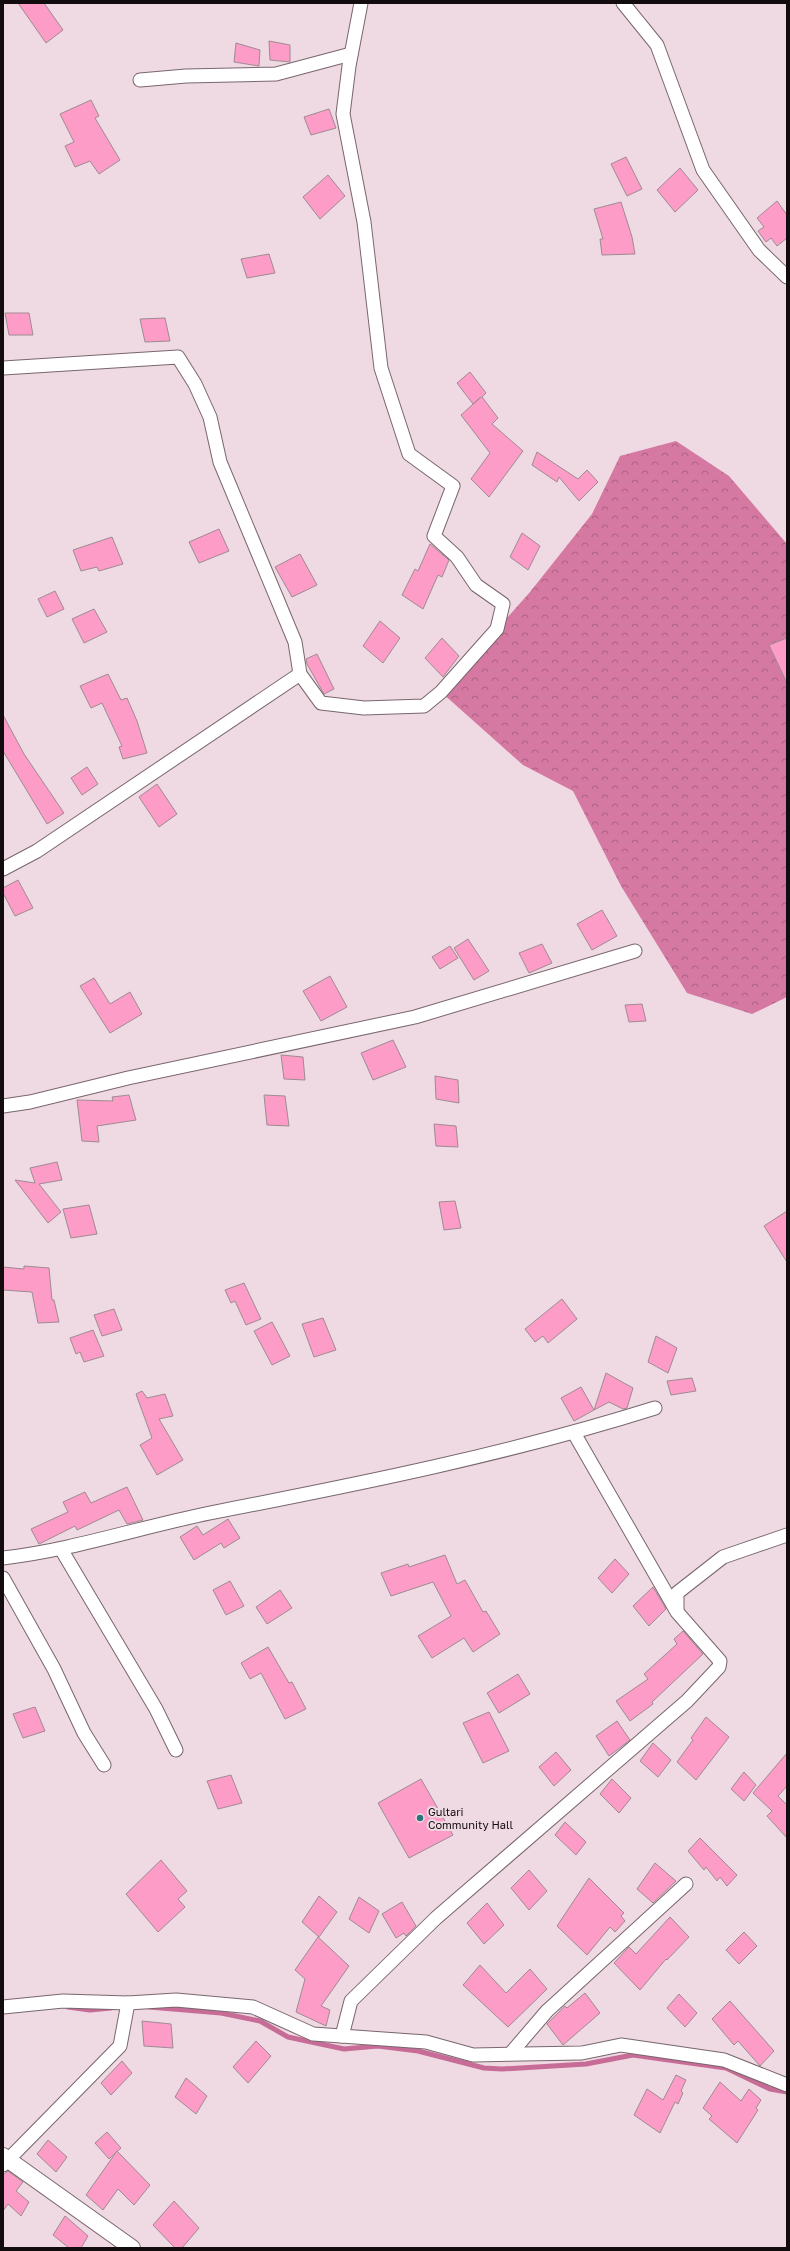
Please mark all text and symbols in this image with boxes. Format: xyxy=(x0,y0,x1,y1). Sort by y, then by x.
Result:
place label: Gultari Community Hall xyxy=(428,1805,514,1831)
marker: Gultari Community Hall xyxy=(415,1813,425,1823)

